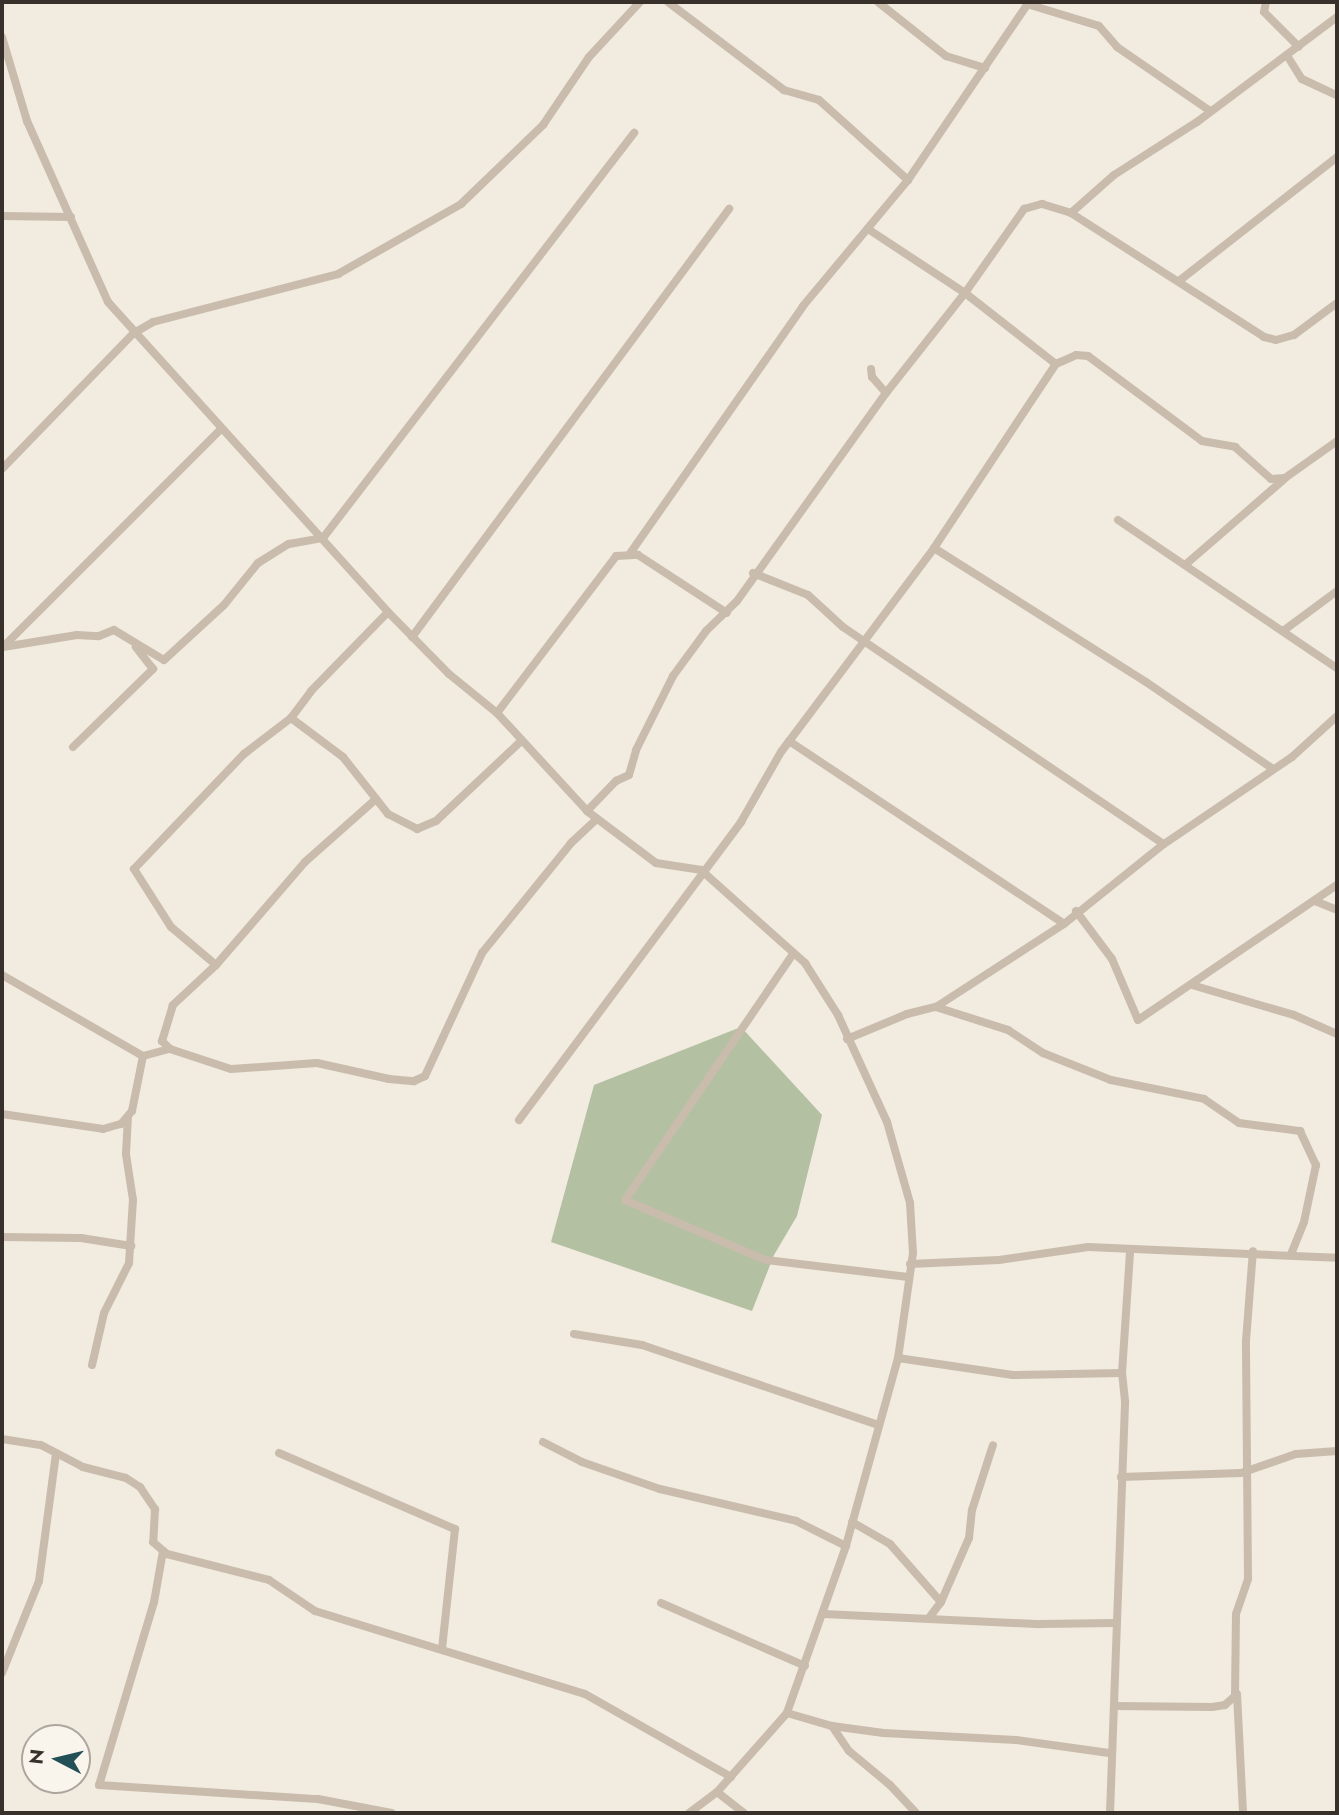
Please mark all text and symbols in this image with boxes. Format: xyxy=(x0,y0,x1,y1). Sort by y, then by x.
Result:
north arrow xyxy=(21,1724,91,1794)
text: N xyxy=(22,1747,51,1766)

